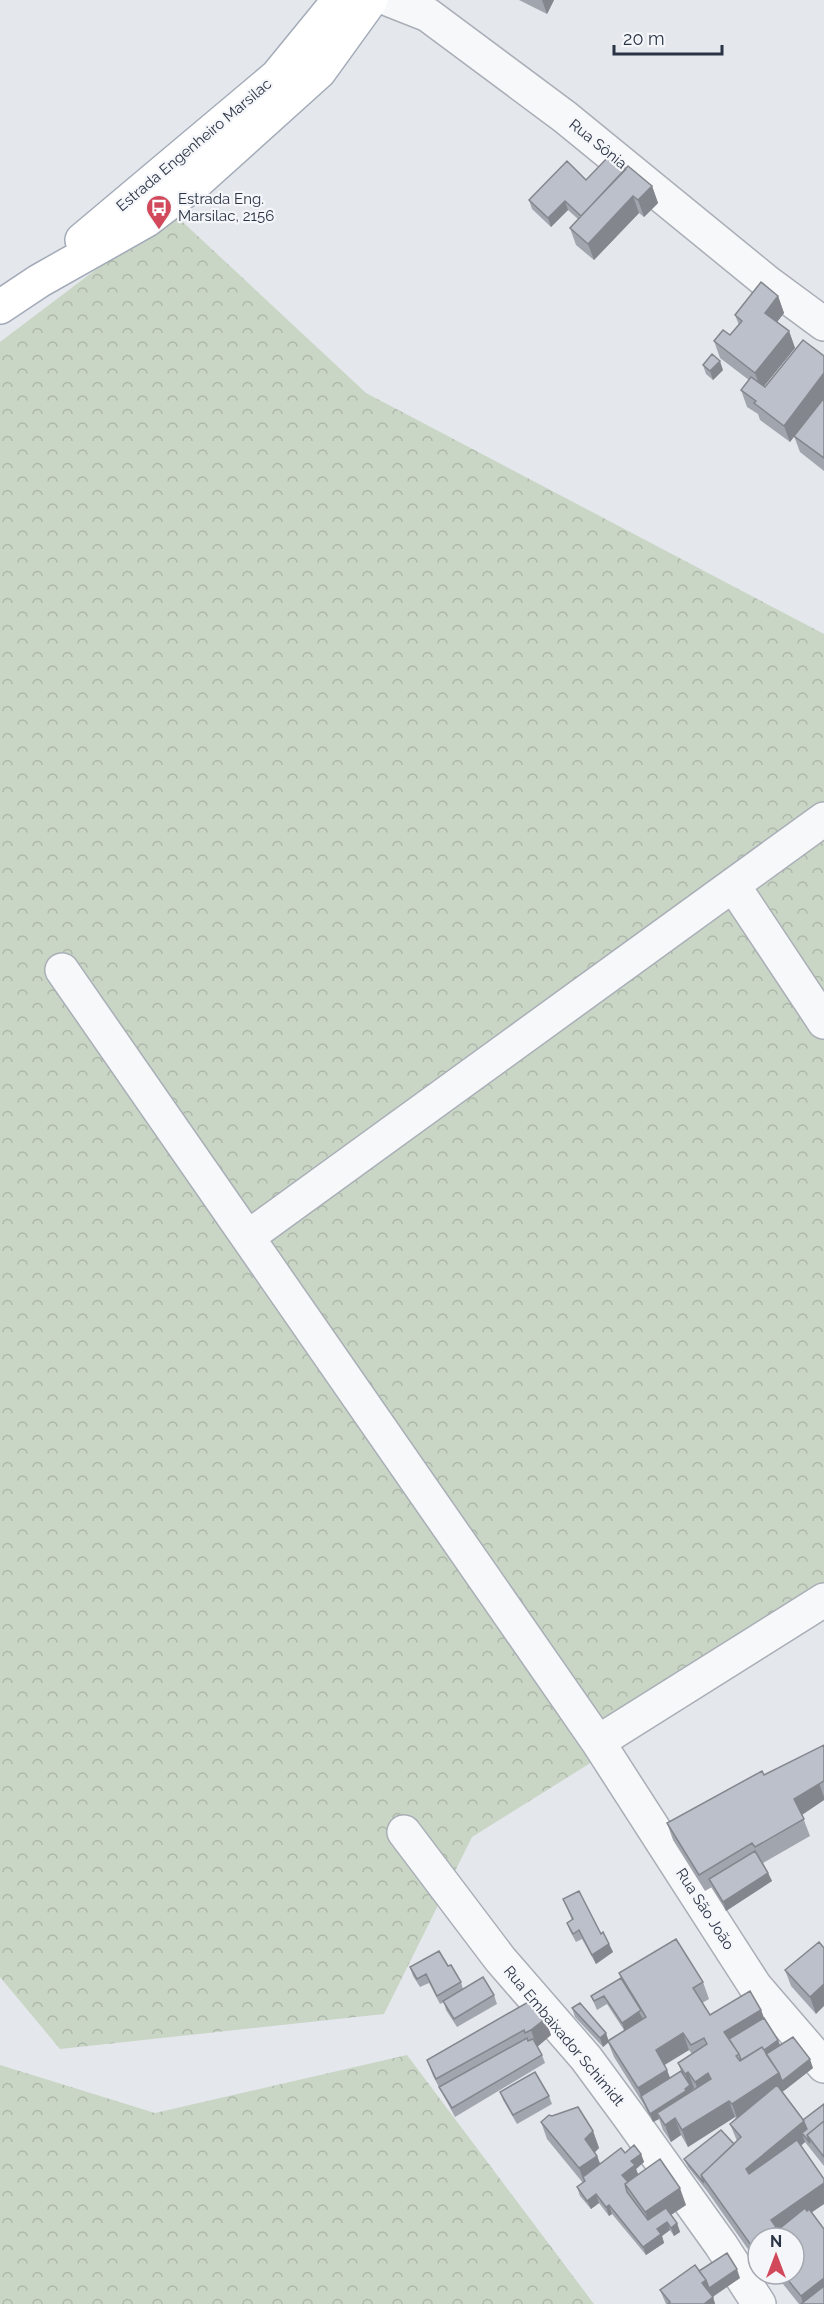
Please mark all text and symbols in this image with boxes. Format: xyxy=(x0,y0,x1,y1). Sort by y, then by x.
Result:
scale bar xyxy=(614,18,722,56)
text: 20 m xyxy=(623,28,665,49)
street label: Estrada Engenheiro Marsilac xyxy=(113,75,275,215)
street label: Rua Sônia xyxy=(566,115,630,173)
place label: Estrada Eng. Marsilac, 2156 xyxy=(178,190,274,225)
bus stop icon: Estrada Eng. Marsilac, 2156 xyxy=(144,193,174,231)
street label: Rua São João xyxy=(672,1865,738,1953)
street label: Rua Embaixador Schimidt xyxy=(500,1962,628,2110)
north arrow xyxy=(746,2226,806,2286)
text: N xyxy=(770,2232,782,2251)

